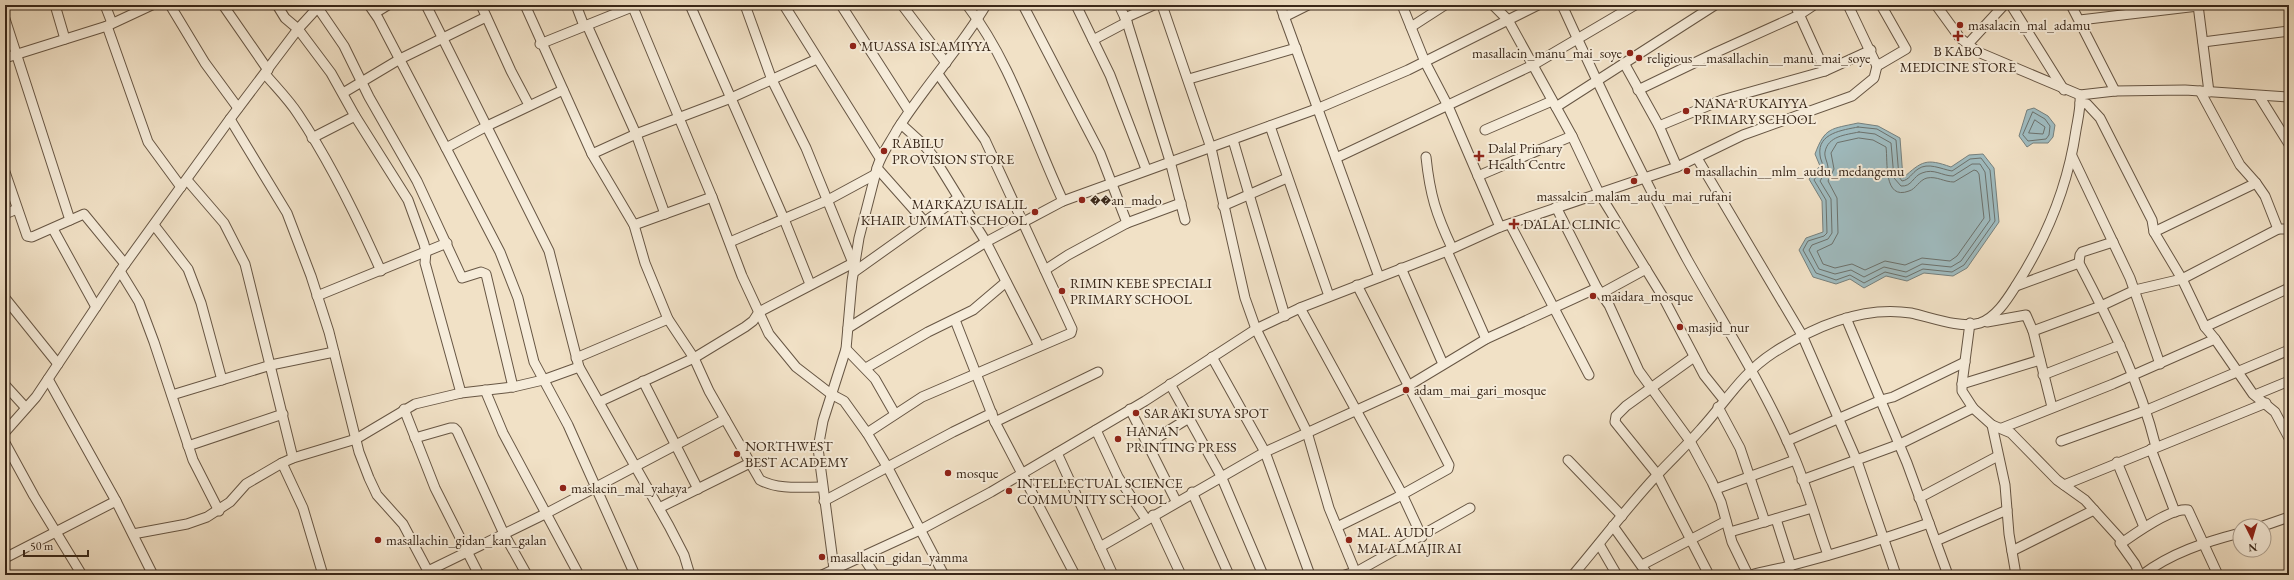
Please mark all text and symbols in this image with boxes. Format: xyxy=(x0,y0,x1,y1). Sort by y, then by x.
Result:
place label: masalacin_mal_adamu xyxy=(1968,16,2091,34)
marker: masalacin_mal_adamu xyxy=(1955,20,1965,30)
marker: B KABO MEDICINE STORE xyxy=(1953,31,1963,41)
place label: MUASSA ISLAMIYYA xyxy=(861,37,991,55)
marker: MUASSA ISLAMIYYA xyxy=(848,41,858,51)
place label: B KABO MEDICINE STORE xyxy=(1900,42,2016,76)
place label: masallacin_manu_mai_soye xyxy=(1472,44,1623,62)
marker: masallacin_manu_mai_soye xyxy=(1625,48,1635,58)
place label: religious__masallachin__manu_mai_soye xyxy=(1647,49,1871,67)
marker: religious__masallachin__manu_mai_soye xyxy=(1634,53,1644,63)
place label: NANA RUKAIYYA PRIMARY SCHOOL xyxy=(1694,94,1817,128)
marker: NANA RUKAIYYA PRIMARY SCHOOL xyxy=(1681,106,1691,116)
place label: RABILU PROVISION STORE xyxy=(892,134,1014,168)
place label: Dalal Primary Health Centre xyxy=(1488,139,1566,173)
marker: RABILU PROVISION STORE xyxy=(879,146,889,156)
marker: Dalal Primary Health Centre xyxy=(1473,150,1485,162)
place label: masallachin__mlm_audu_medangemu xyxy=(1695,162,1905,180)
marker: masallachin__mlm_audu_medangemu xyxy=(1682,166,1692,176)
marker: massalcin_malam_audu_mai_rufani xyxy=(1629,176,1639,186)
place label: massalcin_malam_audu_mai_rufani xyxy=(1536,187,1732,205)
place label: ��an_mado xyxy=(1090,191,1162,209)
place label: MARKAZU ISALIL KHAIR UMMATI SCHOOL xyxy=(861,195,1028,229)
marker: ��an_mado xyxy=(1077,195,1087,205)
marker: MARKAZU ISALIL KHAIR UMMATI SCHOOL xyxy=(1030,207,1040,217)
place label: DALAL CLINIC xyxy=(1523,215,1620,233)
marker: DALAL CLINIC xyxy=(1508,218,1520,230)
place label: RIMIN KEBE SPECIALI PRIMARY SCHOOL xyxy=(1070,274,1212,308)
marker: RIMIN KEBE SPECIALI PRIMARY SCHOOL xyxy=(1057,286,1067,296)
place label: maidara_mosque xyxy=(1601,287,1694,305)
marker: maidara_mosque xyxy=(1588,291,1598,301)
place label: masjid_nur xyxy=(1688,318,1749,336)
marker: masjid_nur xyxy=(1675,322,1685,332)
place label: adam_mai_gari_mosque xyxy=(1414,381,1547,399)
marker: adam_mai_gari_mosque xyxy=(1401,385,1411,395)
place label: SARAKI SUYA SPOT xyxy=(1144,404,1269,422)
marker: SARAKI SUYA SPOT xyxy=(1131,408,1141,418)
place label: HANAN PRINTING PRESS xyxy=(1126,422,1236,456)
marker: HANAN PRINTING PRESS xyxy=(1113,434,1123,444)
place label: NORTHWEST BEST ACADEMY xyxy=(745,437,849,471)
marker: NORTHWEST BEST ACADEMY xyxy=(732,449,742,459)
place label: mosque xyxy=(956,464,999,482)
marker: mosque xyxy=(943,468,953,478)
place label: INTELLECTUAL SCIENCE COMMUNITY SCHOOL xyxy=(1017,474,1183,508)
place label: maslacin_mal_yahaya xyxy=(571,479,687,497)
marker: maslacin_mal_yahaya xyxy=(558,483,568,493)
marker: INTELLECTUAL SCIENCE COMMUNITY SCHOOL xyxy=(1004,486,1014,496)
north arrow xyxy=(2232,518,2272,558)
place label: MAL. AUDU MAI ALMAJIRAI xyxy=(1357,523,1462,557)
place label: masallachin_gidan_kan_galan xyxy=(386,531,547,549)
scale bar xyxy=(24,532,88,558)
marker: masallachin_gidan_kan_galan xyxy=(373,535,383,545)
marker: MAL. AUDU MAI ALMAJIRAI xyxy=(1344,535,1354,545)
text: 50 m xyxy=(30,538,54,554)
text: N xyxy=(2248,541,2258,555)
place label: masallacin_gidan_yamma xyxy=(830,548,968,566)
marker: masallacin_gidan_yamma xyxy=(817,552,827,562)

